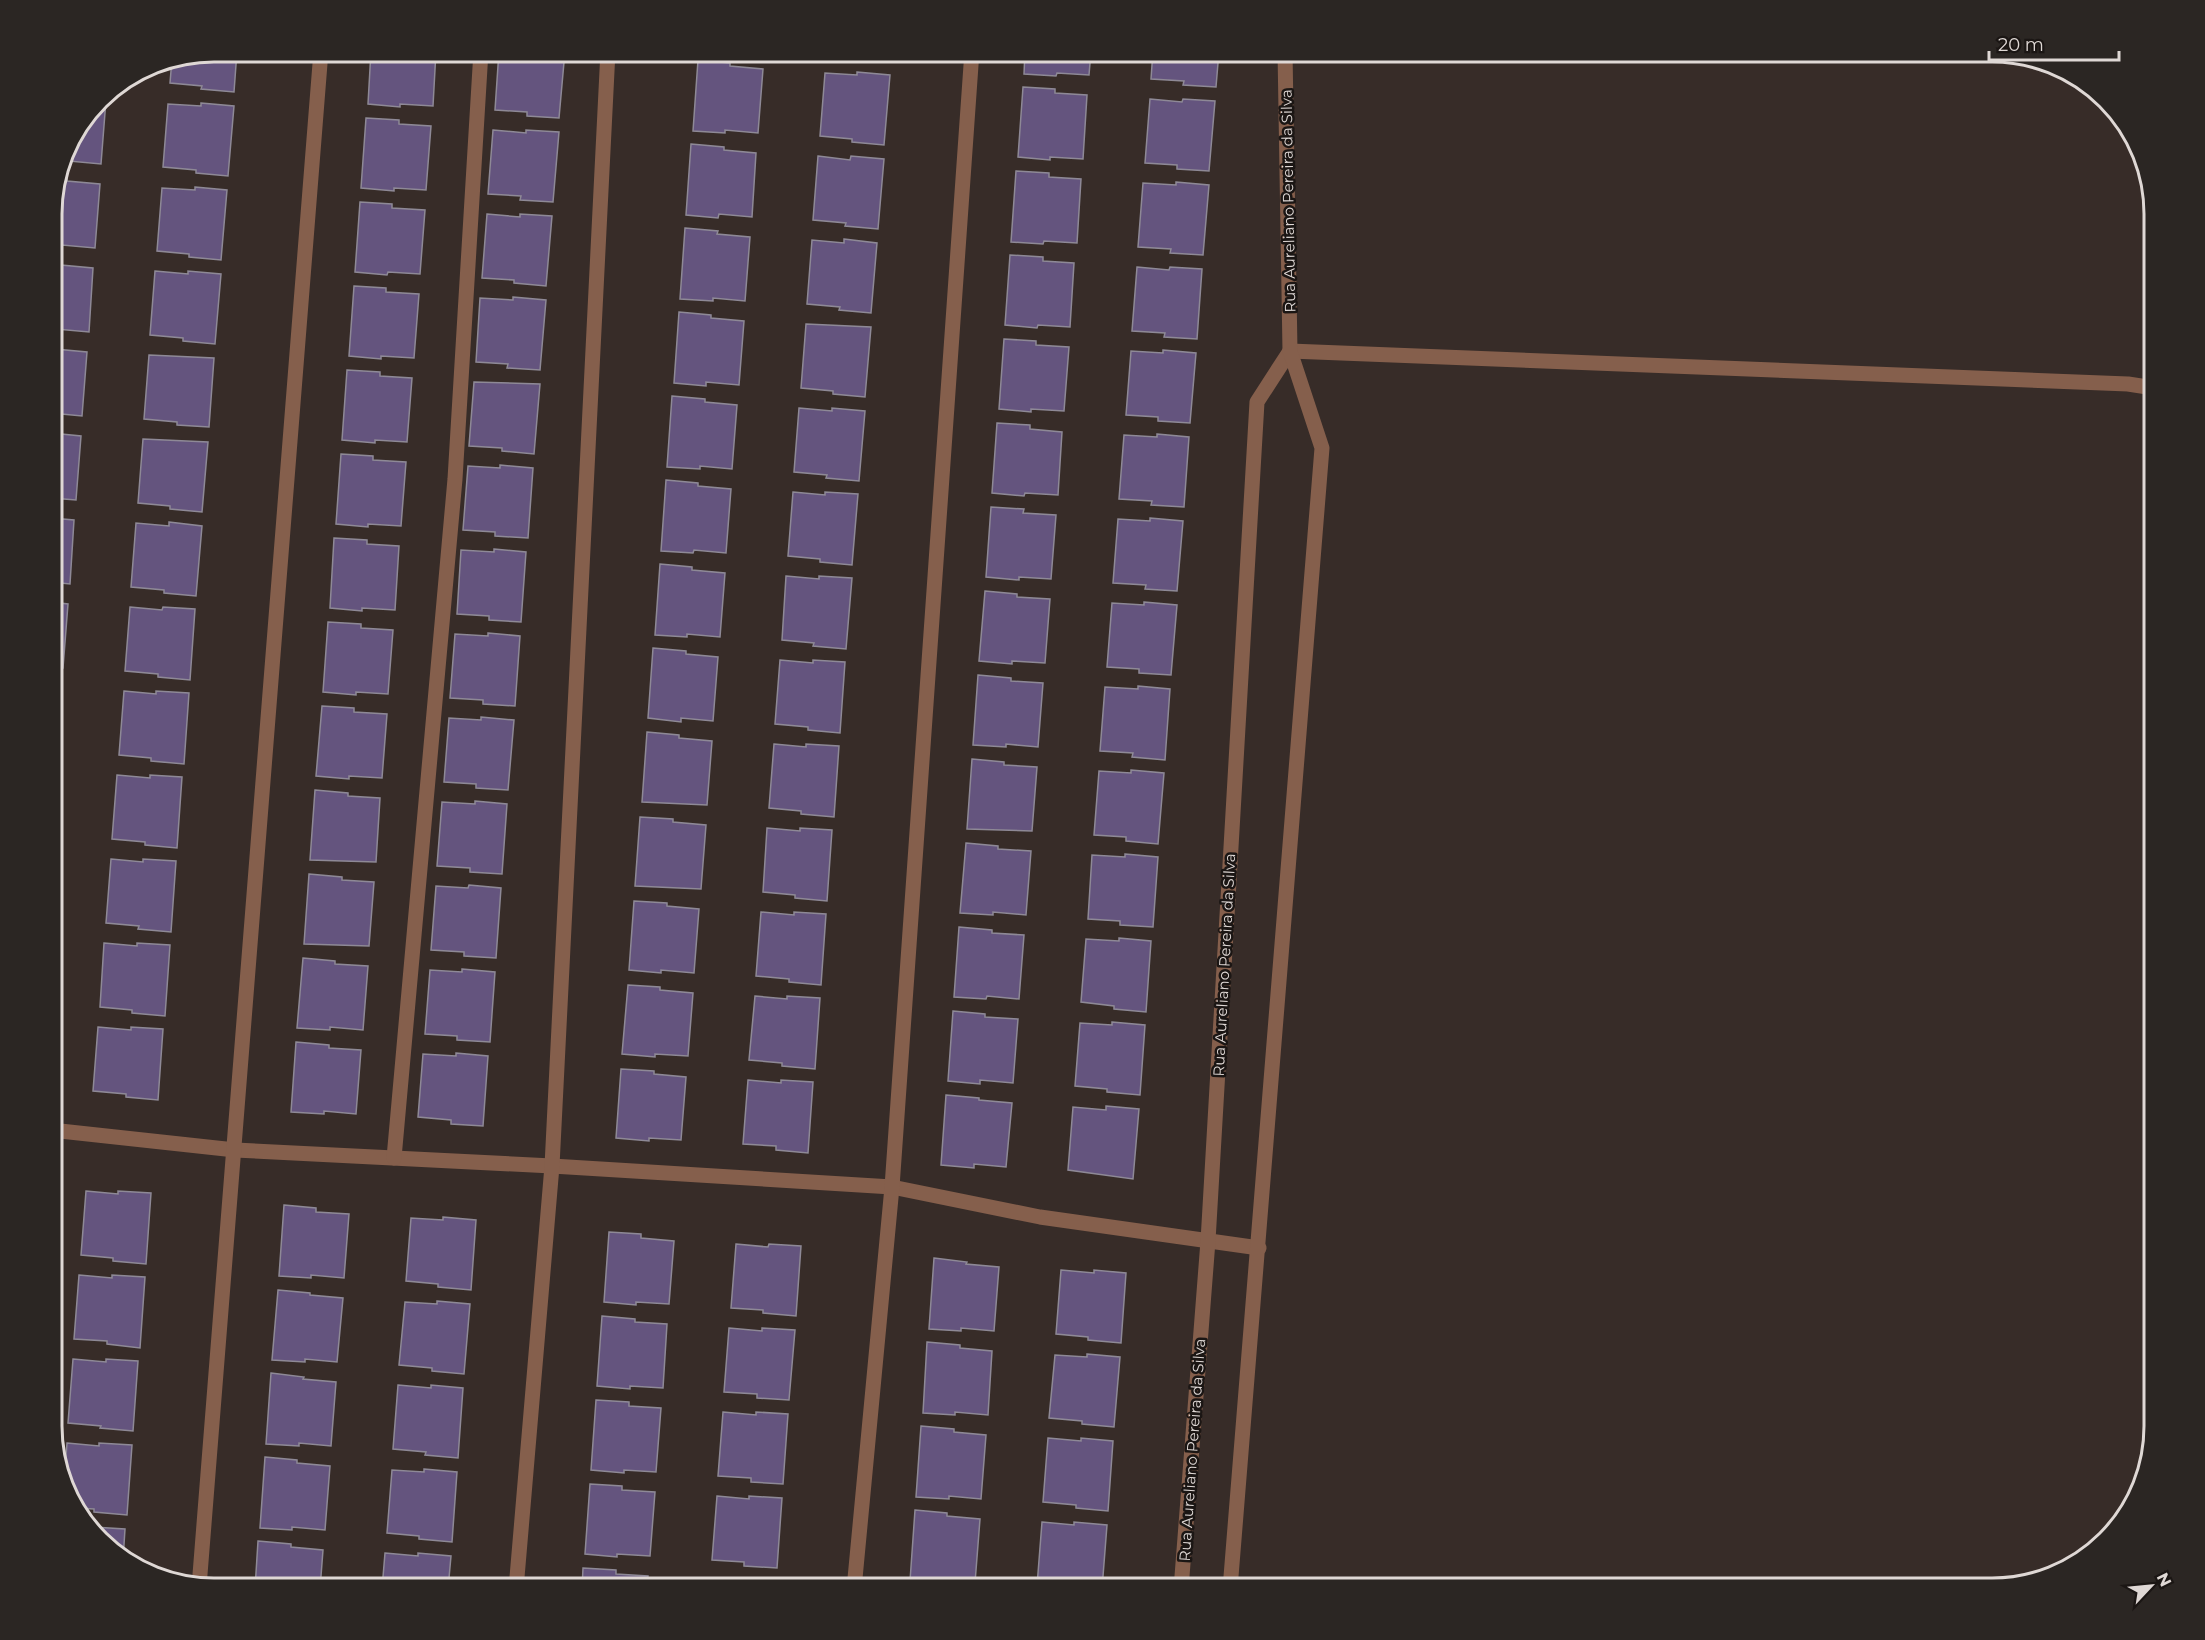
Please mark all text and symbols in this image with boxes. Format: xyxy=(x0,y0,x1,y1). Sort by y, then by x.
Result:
scale bar xyxy=(1989,24,2120,62)
text: 20 m xyxy=(1998,34,2044,56)
street label: Rua Aureliano Pereira da Silva xyxy=(1277,89,1299,313)
street label: Rua Aureliano Pereira da Silva xyxy=(1209,853,1239,1077)
street label: Rua Aureliano Pereira da Silva xyxy=(1175,1338,1209,1562)
north arrow xyxy=(2121,1556,2181,1616)
text: N xyxy=(2153,1570,2175,1590)

